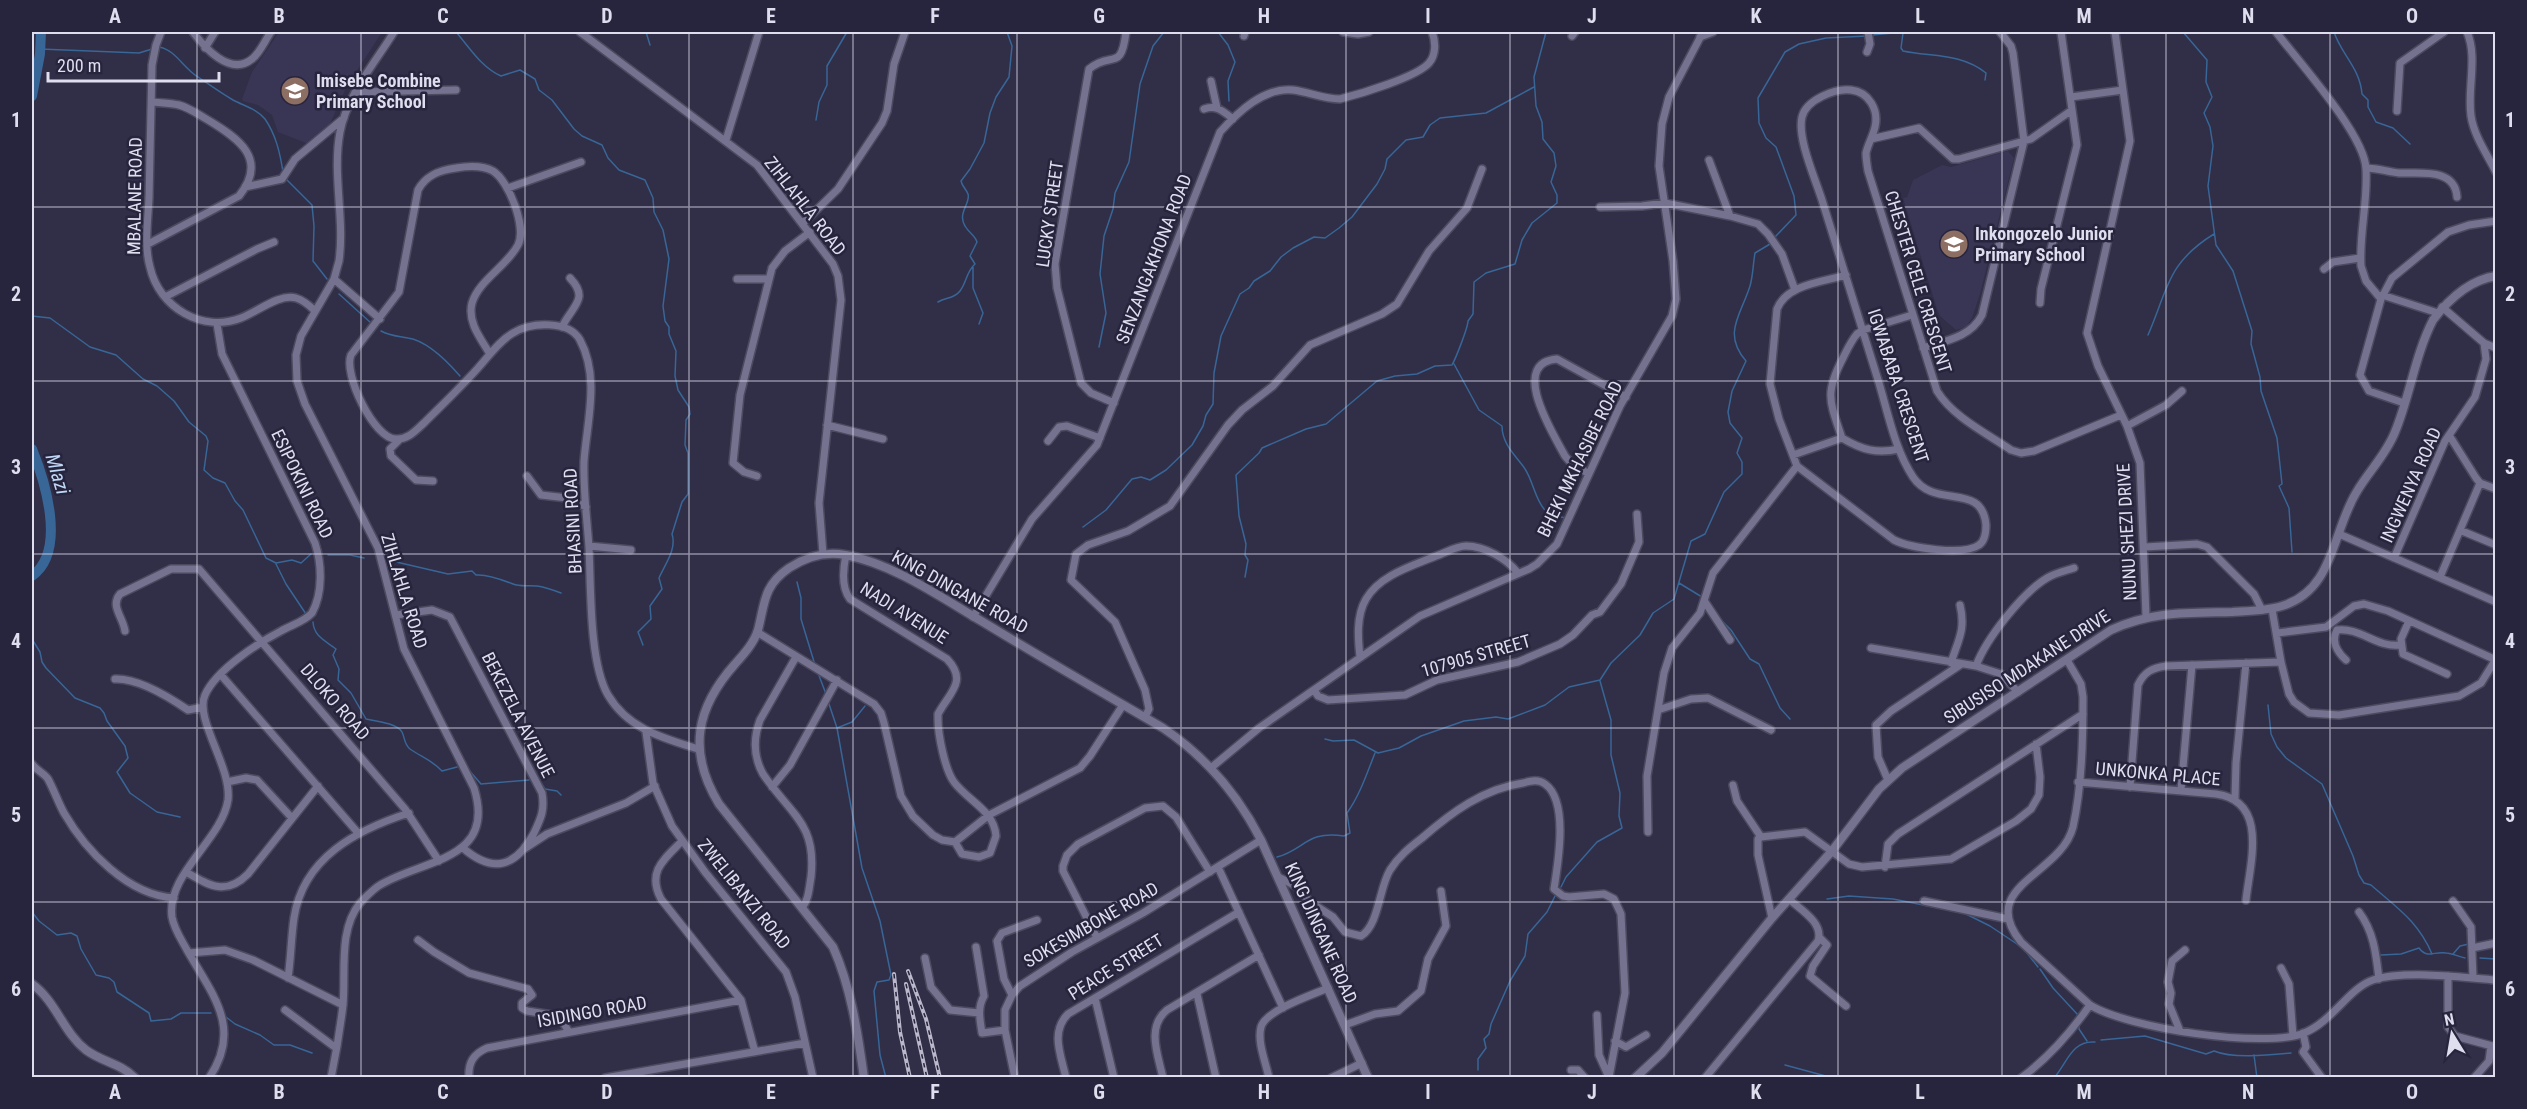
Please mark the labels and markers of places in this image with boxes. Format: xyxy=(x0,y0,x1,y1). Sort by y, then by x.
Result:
place label: Imisebe Combine Primary School xyxy=(316,70,441,112)
school or university icon: Imisebe Combine Primary School xyxy=(279,75,311,107)
place label: Inkongozelo Junior Primary School xyxy=(1975,223,2113,265)
school or university icon: Inkongozelo Junior Primary School xyxy=(1938,228,1970,260)

